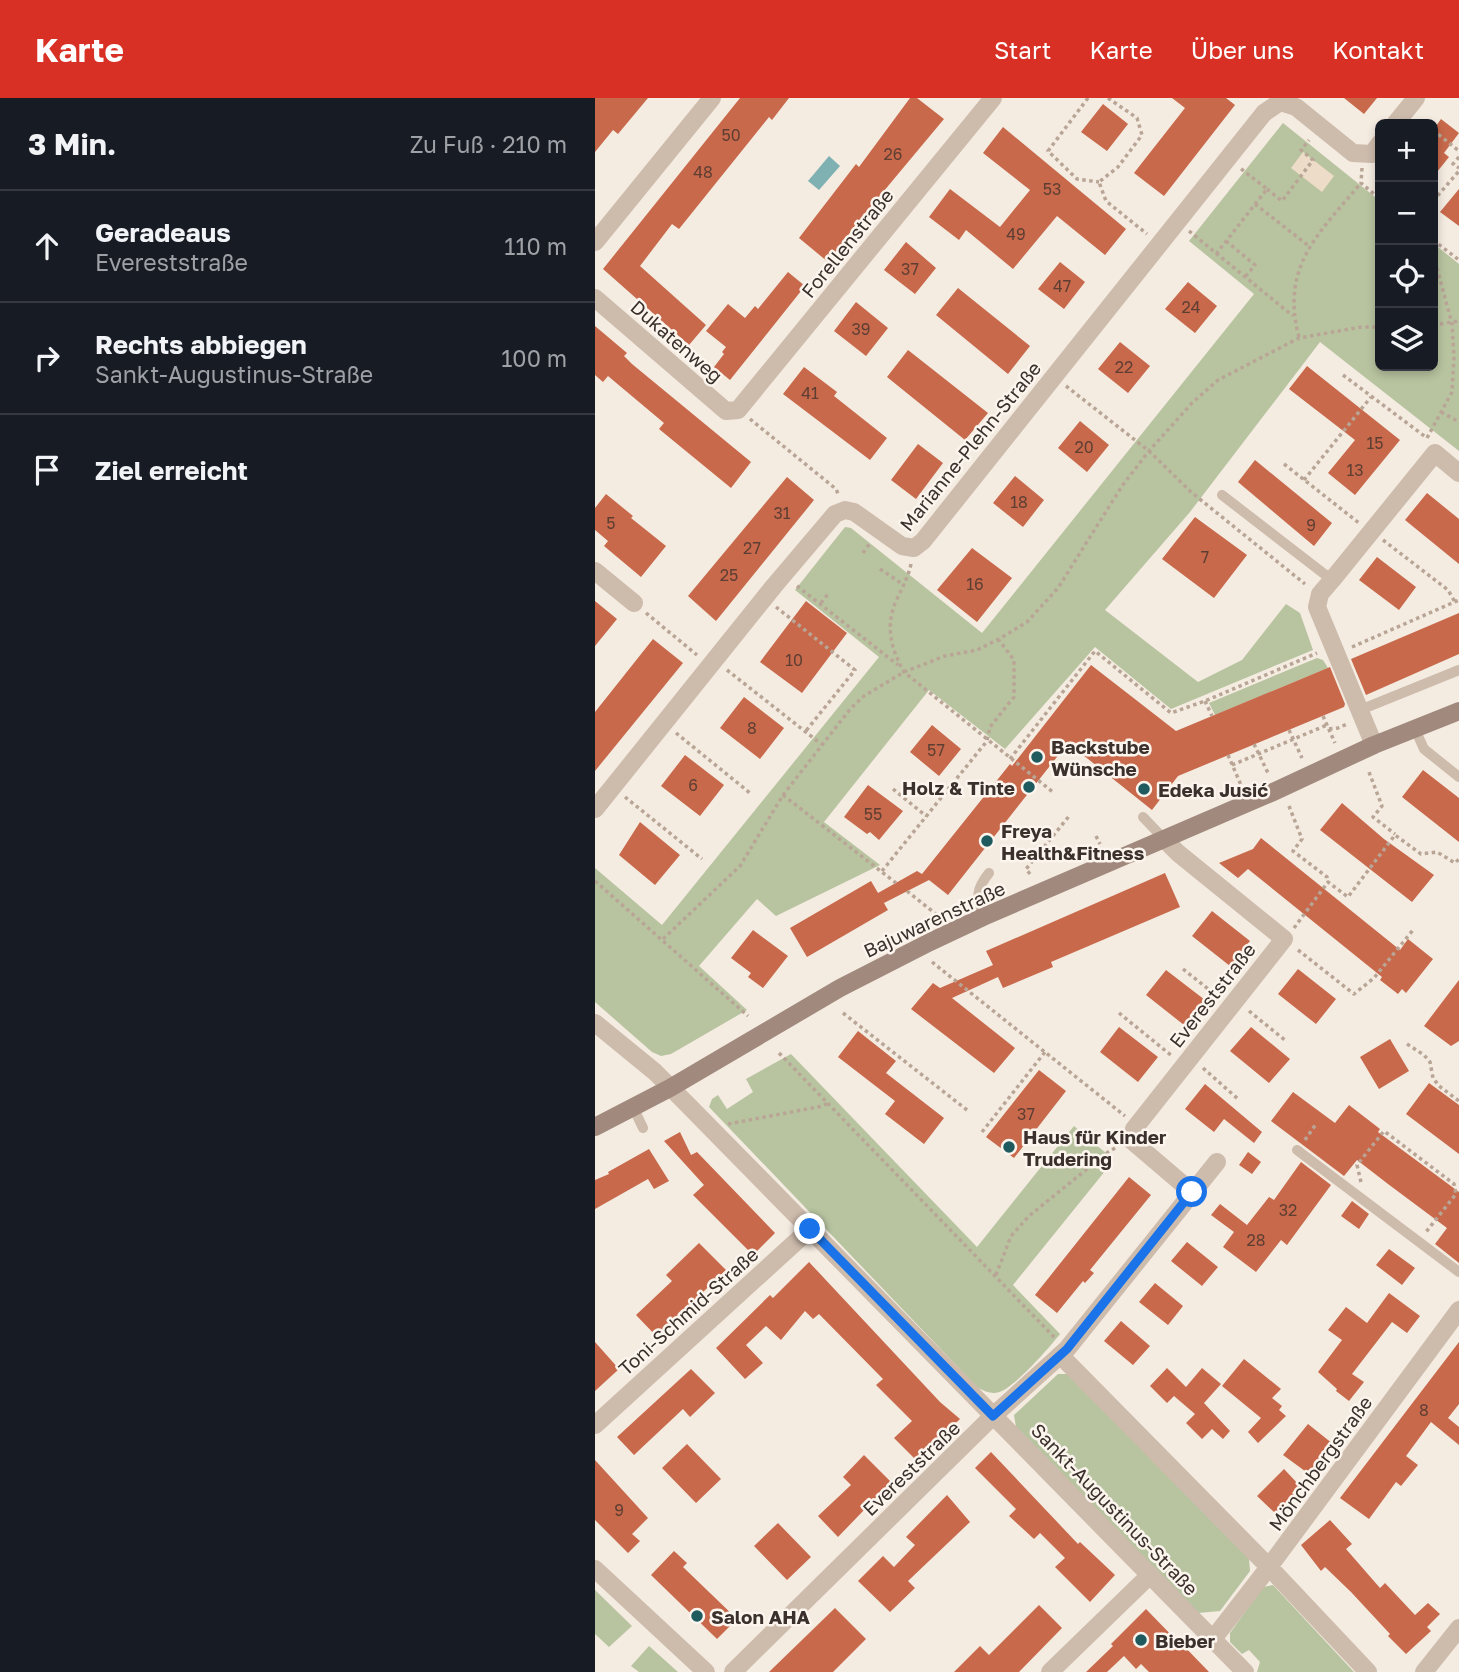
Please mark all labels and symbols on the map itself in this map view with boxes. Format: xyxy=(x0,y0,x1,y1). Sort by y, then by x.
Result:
house number: 50 xyxy=(721,125,741,145)
house number: 26 xyxy=(884,144,902,164)
house number: 48 xyxy=(693,162,713,182)
house number: 53 xyxy=(1043,179,1061,199)
street label: Forellenstraße xyxy=(796,184,898,302)
house number: 49 xyxy=(1006,224,1026,244)
house number: 37 xyxy=(901,259,919,279)
house number: 47 xyxy=(1053,276,1071,296)
street label: Dukatenweg xyxy=(626,295,728,387)
house number: 24 xyxy=(1181,297,1201,317)
house number: 39 xyxy=(851,319,871,339)
street label: Marianne-Plehn-Straße xyxy=(895,357,1045,535)
house number: 22 xyxy=(1115,357,1133,377)
house number: 41 xyxy=(801,383,819,403)
house number: 15 xyxy=(1366,433,1384,453)
house number: 20 xyxy=(1074,437,1094,457)
house number: 13 xyxy=(1346,460,1364,480)
house number: 18 xyxy=(1010,492,1028,512)
house number: 31 xyxy=(773,503,791,523)
house number: 5 xyxy=(606,513,616,533)
house number: 9 xyxy=(1306,515,1316,535)
house number: 27 xyxy=(743,538,761,558)
house number: 7 xyxy=(1201,547,1209,567)
house number: 25 xyxy=(720,565,738,585)
house number: 16 xyxy=(966,574,984,594)
house number: 10 xyxy=(785,650,803,670)
house number: 8 xyxy=(747,718,757,738)
place label: Backstube Wünsche xyxy=(1051,735,1150,780)
house number: 57 xyxy=(927,740,945,760)
marker: Backstube Wünsche xyxy=(1029,749,1045,765)
house number: 6 xyxy=(688,775,698,795)
place label: Holz & Tinte xyxy=(902,776,1015,799)
place label: Edeka Jusić xyxy=(1158,778,1268,801)
marker: Holz & Tinte xyxy=(1021,779,1037,795)
marker: Edeka Jusić xyxy=(1136,781,1152,797)
house number: 55 xyxy=(864,804,882,824)
place label: Freya Health&Fitness xyxy=(1001,819,1145,864)
marker: Freya Health&Fitness xyxy=(979,833,995,849)
street label: Bajuwarenstraße xyxy=(860,876,1008,962)
street label: Evereststraße xyxy=(1164,938,1260,1052)
house number: 37 xyxy=(1017,1104,1035,1124)
place label: Haus für Kinder Trudering xyxy=(1023,1125,1167,1170)
marker: Haus für Kinder Trudering xyxy=(1001,1139,1017,1155)
route start xyxy=(1176,1176,1207,1207)
house number: 32 xyxy=(1279,1200,1297,1220)
route end xyxy=(794,1213,825,1244)
house number: 28 xyxy=(1246,1230,1266,1250)
street label: Toni-Schmid-Straße xyxy=(613,1242,763,1380)
street label: Mönchbergstraße xyxy=(1263,1391,1377,1535)
house number: 8 xyxy=(1419,1400,1429,1420)
street label: Evereststraße xyxy=(858,1416,964,1520)
street label: Sankt-Augustinus-Straße xyxy=(1027,1418,1203,1600)
house number: 9 xyxy=(614,1500,624,1520)
place label: Salon AHA xyxy=(711,1605,811,1628)
marker: Salon AHA xyxy=(689,1608,705,1624)
place label: Bieber xyxy=(1155,1629,1216,1652)
marker: Bieber xyxy=(1133,1632,1149,1648)

